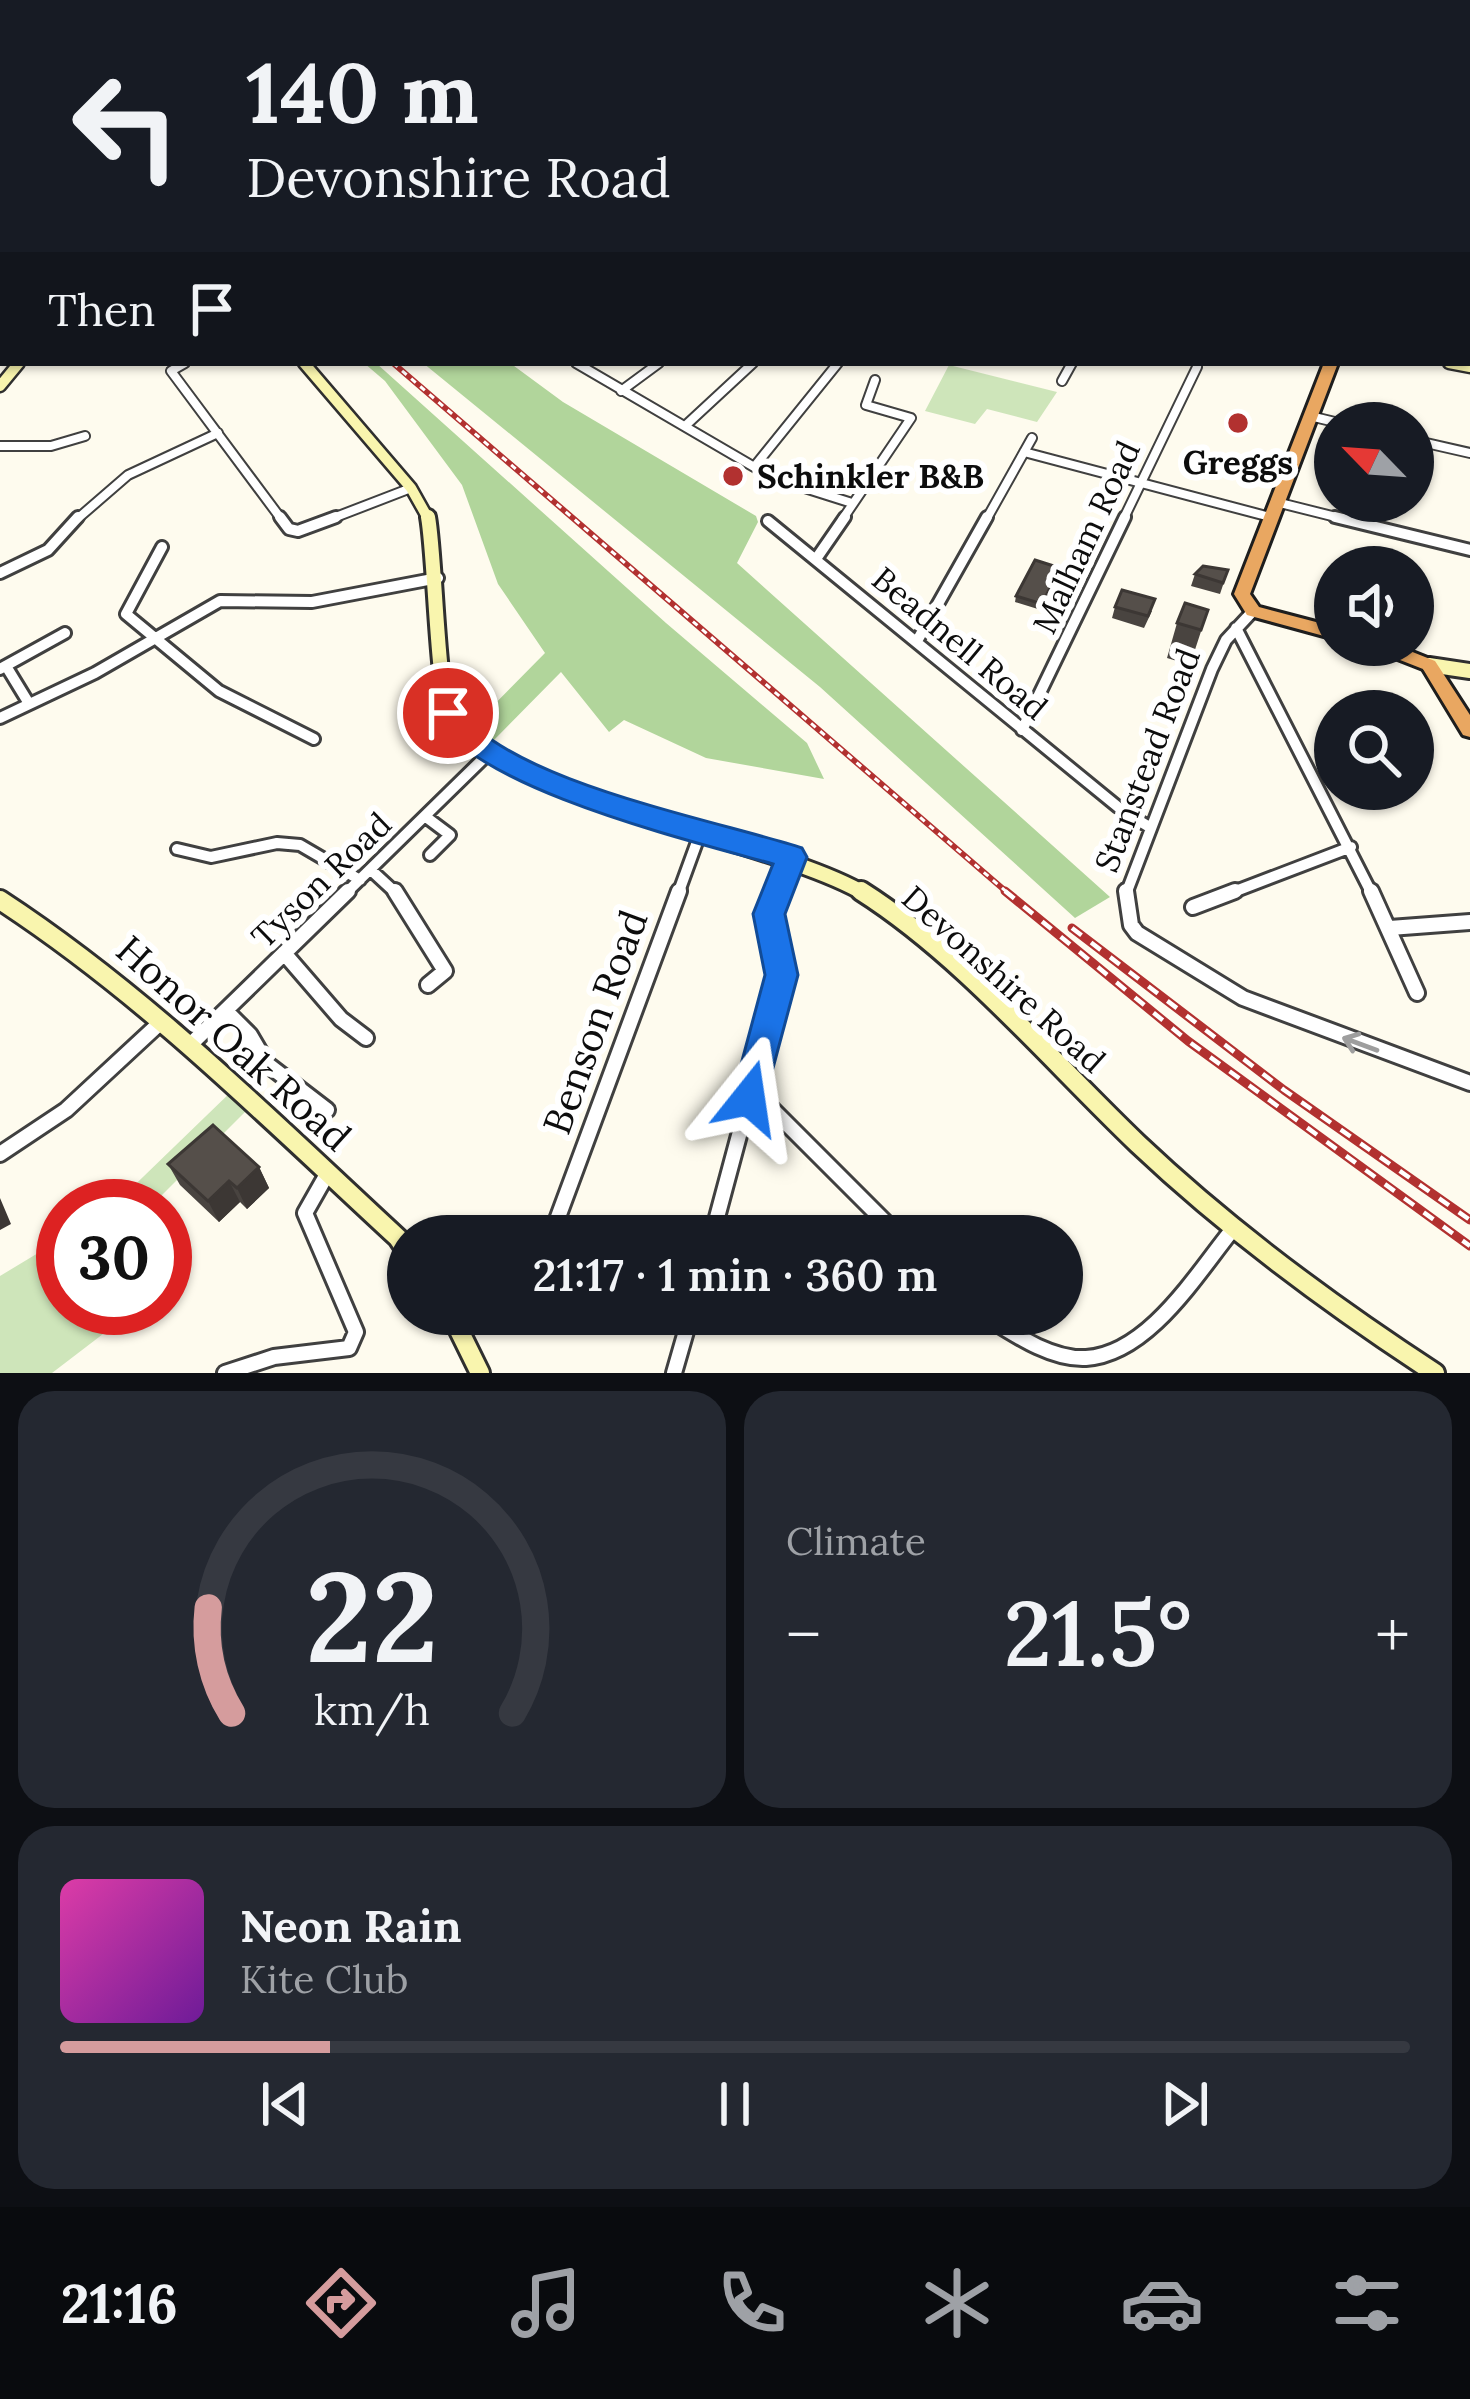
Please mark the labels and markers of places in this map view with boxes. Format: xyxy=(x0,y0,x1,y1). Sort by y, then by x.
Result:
marker: Greggs xyxy=(1225,410,1251,436)
place label: Greggs xyxy=(1183,441,1293,483)
place label: Schinkler B&B xyxy=(757,455,984,497)
marker: Schinkler B&B xyxy=(720,463,746,489)
pin xyxy=(397,662,499,764)

